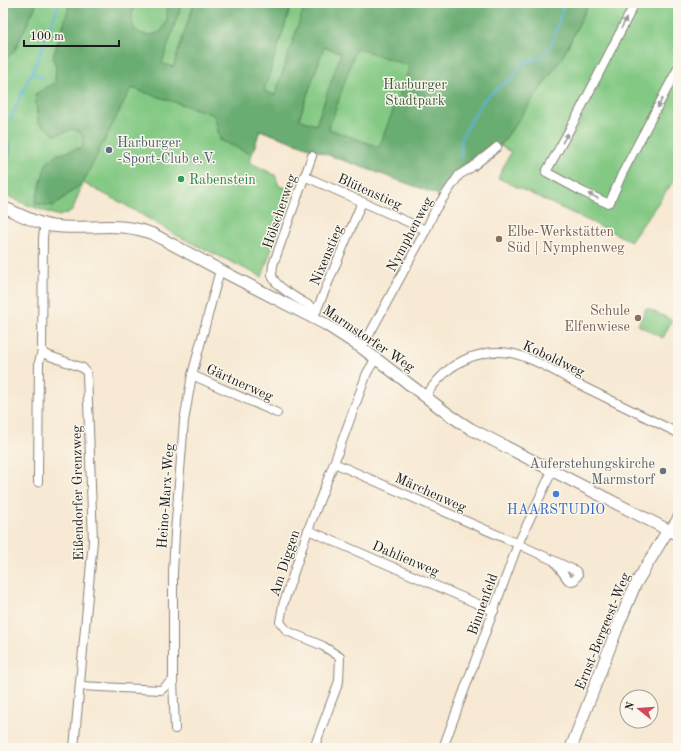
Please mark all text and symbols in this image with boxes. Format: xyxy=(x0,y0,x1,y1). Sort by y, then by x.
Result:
one-way arrow xyxy=(621,17,628,29)
scale bar xyxy=(24,22,119,48)
text: 100 m xyxy=(30,31,64,43)
park label: Harburger Stadtpark xyxy=(383,78,447,108)
one-way arrow xyxy=(657,97,663,109)
one-way arrow xyxy=(561,132,568,144)
place label: Harburger -Sport-Club e.V. xyxy=(117,136,216,166)
marker: Harburger -Sport-Club e.V. xyxy=(104,145,114,155)
street label: Hölscherweg xyxy=(261,172,299,250)
street label: Blütenstieg xyxy=(335,172,404,212)
place label: Rabenstein xyxy=(189,173,256,187)
marker: Rabenstein xyxy=(176,174,186,184)
one-way arrow xyxy=(587,193,598,199)
street label: Nymphenweg xyxy=(384,194,436,274)
street label: Nixenstieg xyxy=(308,223,346,288)
place label: Elbe-Werkstätten Süd | Nymphenweg xyxy=(507,225,625,255)
marker: Elbe-Werkstätten Süd | Nymphenweg xyxy=(494,234,504,244)
street label: Marmstorfer Weg xyxy=(320,303,417,375)
place label: Schule Elfenwiese xyxy=(564,304,630,334)
marker: Schule Elfenwiese xyxy=(633,313,643,323)
street label: Koboldweg xyxy=(520,338,587,380)
street label: Gärtnerweg xyxy=(204,362,276,404)
street label: Eißendorfer Grenzweg xyxy=(70,425,86,561)
street label: Heino-Marx-Weg xyxy=(155,443,177,549)
place label: Auferstehungskirche Marmstorf xyxy=(529,457,656,487)
marker: Auferstehungskirche Marmstorf xyxy=(658,466,668,476)
street label: Märchenweg xyxy=(393,471,469,515)
marker: HAARSTUDIO xyxy=(551,489,561,499)
place label: HAARSTUDIO xyxy=(507,503,605,517)
street label: Am Diggen xyxy=(268,528,302,599)
street label: Dahlienweg xyxy=(370,539,442,579)
street label: Ernst-Bergeest-Weg xyxy=(573,570,633,692)
street label: Binnenfeld xyxy=(465,572,501,637)
north arrow xyxy=(619,689,659,729)
text: N xyxy=(624,700,638,712)

